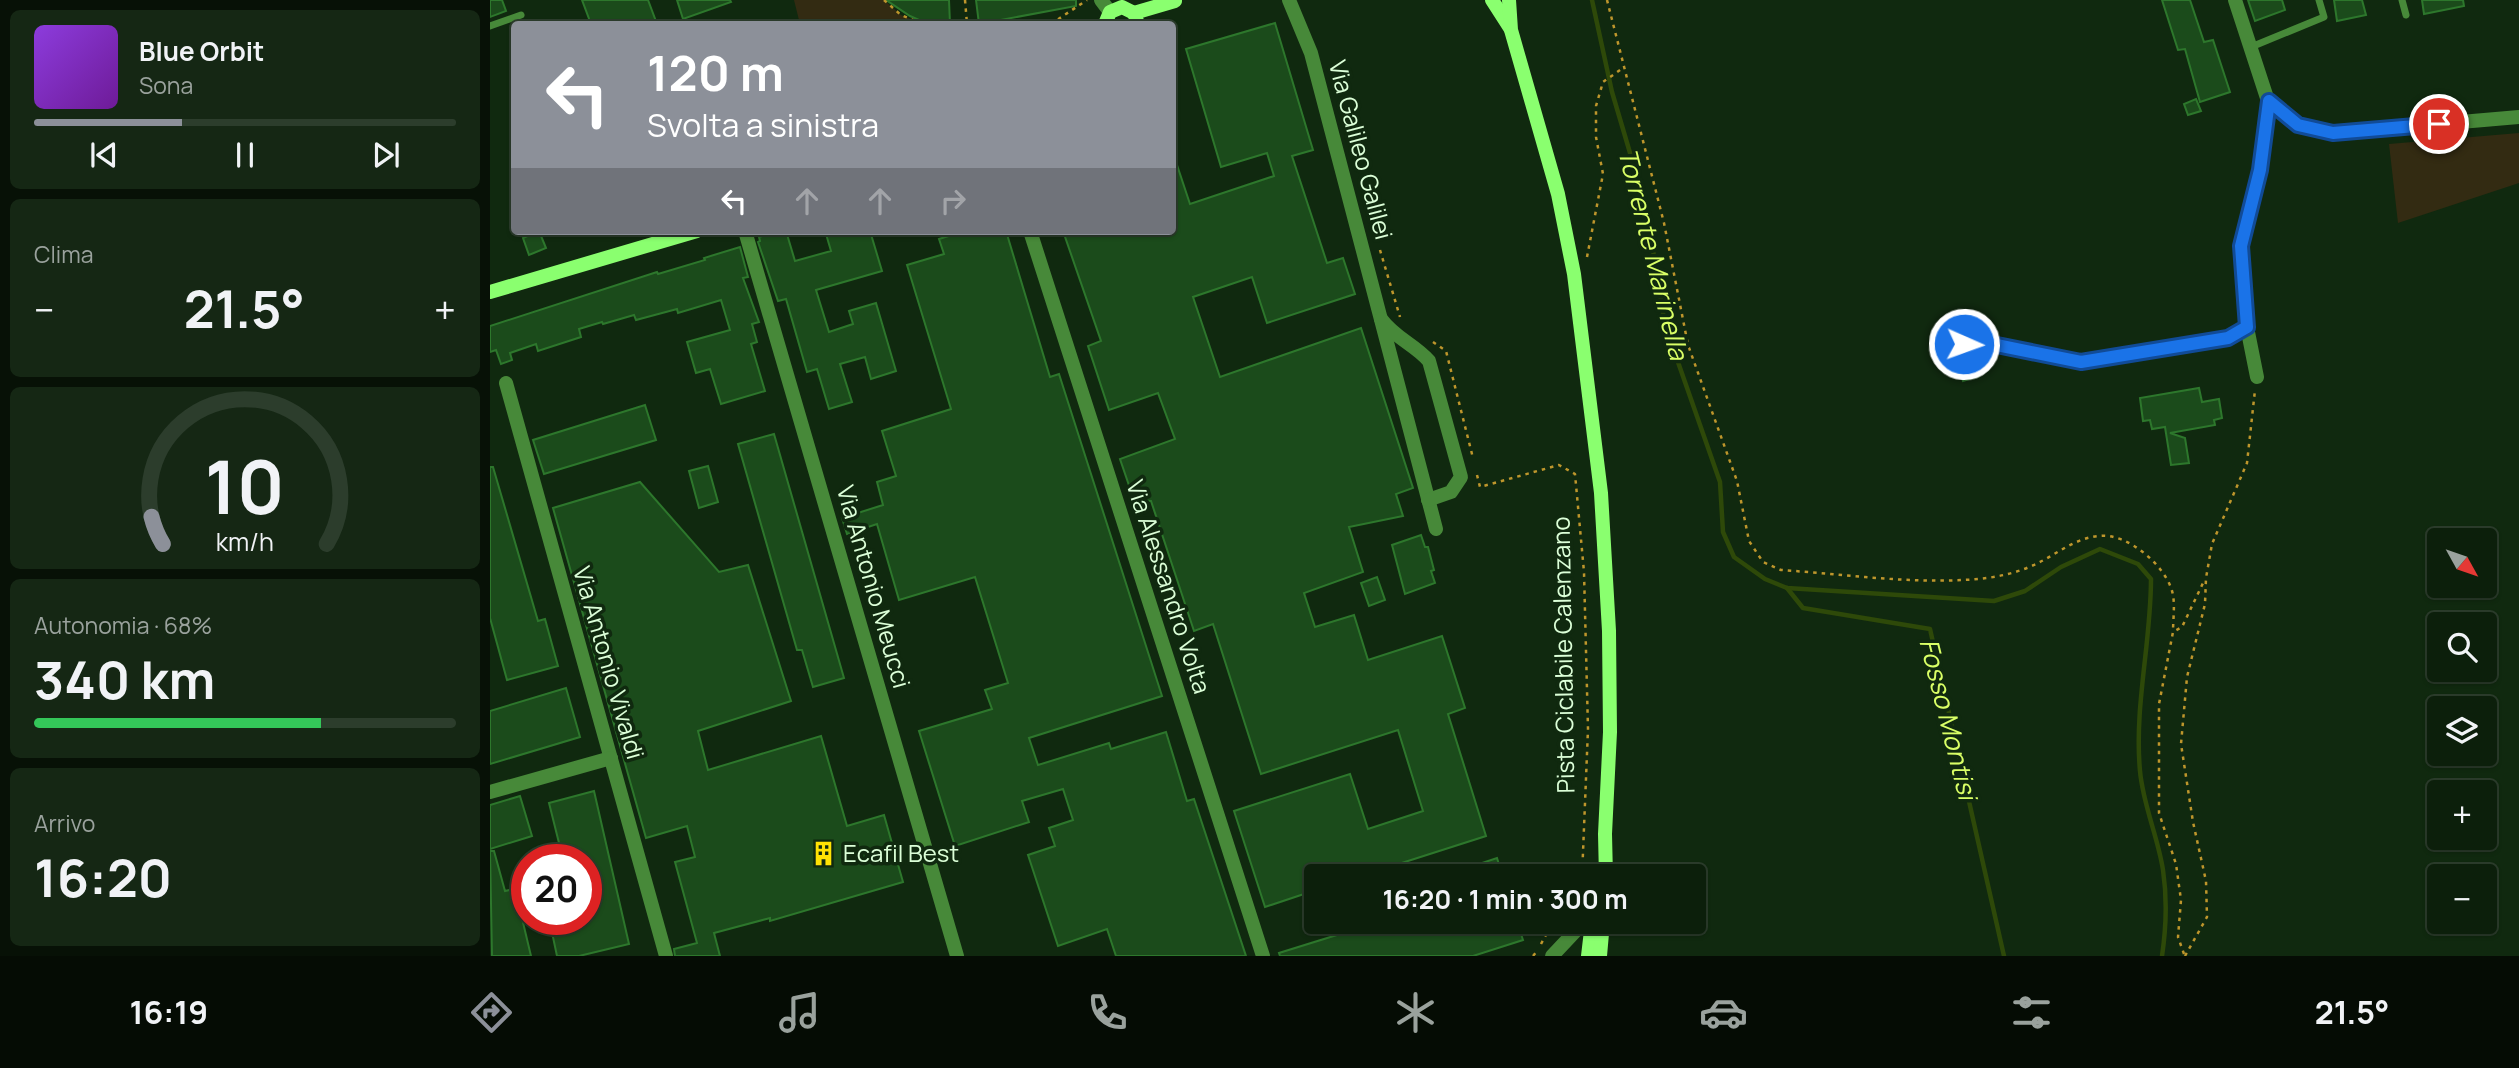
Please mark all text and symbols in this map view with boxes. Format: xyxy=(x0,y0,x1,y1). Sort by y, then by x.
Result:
text: Blue Orbit xyxy=(139,33,264,69)
text: 120 m xyxy=(647,39,784,106)
icon: left xyxy=(532,49,623,140)
street label: Via Galileo Galilei xyxy=(1322,56,1401,243)
text: Sona xyxy=(139,69,193,101)
pin xyxy=(2409,94,2469,154)
text: Svolta a sinistra xyxy=(647,103,879,147)
icon: arrive xyxy=(2420,105,2458,143)
icon: previous xyxy=(85,136,123,174)
icon: pause xyxy=(226,136,264,174)
icon: next xyxy=(367,136,405,174)
water label: Torrente Marinella xyxy=(1610,144,1698,365)
icon: left xyxy=(715,182,753,220)
icon: ahead xyxy=(788,182,826,220)
icon: ahead xyxy=(861,182,899,220)
icon: right xyxy=(934,182,972,220)
text: Clima xyxy=(34,238,93,270)
text: 21.5° xyxy=(184,273,305,344)
text: − xyxy=(34,283,55,335)
text: + xyxy=(434,283,456,335)
position arrow xyxy=(1927,307,2001,381)
text: 10 xyxy=(205,436,285,536)
street label: Via Alessandro Volta xyxy=(1119,476,1220,698)
street label: Via Antonio Meucci xyxy=(830,481,919,692)
street label: Pista Ciclabile Calenzano xyxy=(1544,516,1581,794)
text: km/h xyxy=(216,524,274,559)
north arrow xyxy=(2427,528,2497,598)
map controls xyxy=(2427,528,2497,934)
street label: Via Antonio Vivaldi xyxy=(566,562,653,763)
text: Autonomia · 68% xyxy=(34,609,212,641)
button: search xyxy=(2427,612,2497,682)
water label: Fosso Montisi xyxy=(1912,634,1987,806)
text: 340 km xyxy=(34,644,215,715)
button: layers xyxy=(2427,696,2497,766)
button: + xyxy=(2427,780,2497,850)
text: Arrivo xyxy=(34,807,95,839)
place label: Ecafil Best xyxy=(843,836,959,869)
building icon: Ecafil Best xyxy=(809,840,837,868)
text: 16:20 xyxy=(34,842,172,913)
speed limit sign: 20 xyxy=(511,844,602,935)
button: − xyxy=(2427,864,2497,934)
text: 16:20 · 1 min · 300 m xyxy=(1382,881,1628,917)
icon: directions xyxy=(467,988,516,1037)
icon: music xyxy=(775,988,824,1037)
icon: phone xyxy=(1083,988,1132,1037)
icon: climate xyxy=(1391,988,1440,1037)
icon: car xyxy=(1699,988,1748,1037)
icon: filters xyxy=(2007,988,2056,1037)
text: 16:19 xyxy=(129,990,208,1034)
text: 21.5° xyxy=(2315,990,2389,1034)

